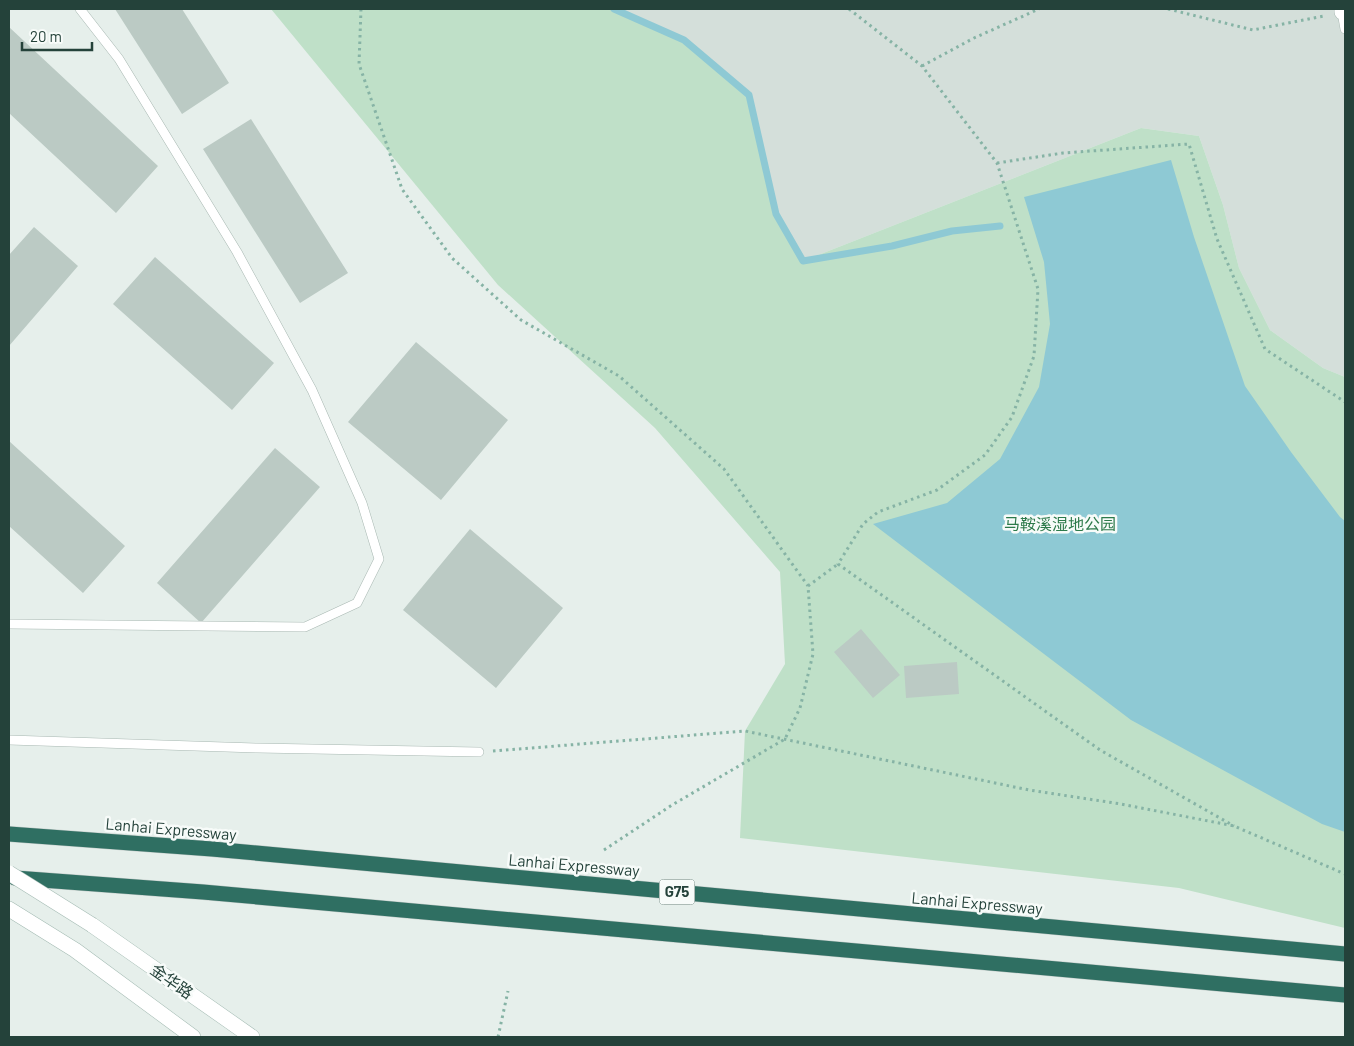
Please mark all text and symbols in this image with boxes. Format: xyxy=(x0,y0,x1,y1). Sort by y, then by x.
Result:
scale bar xyxy=(22,20,92,52)
text: 20 m xyxy=(30,27,62,45)
park label: 马鞍溪湿地公园 xyxy=(1004,514,1116,533)
street label: Lanhai Expressway xyxy=(105,813,238,844)
street label: Lanhai Expressway xyxy=(508,849,641,880)
road number: G75 xyxy=(660,880,694,904)
street label: Lanhai Expressway xyxy=(911,887,1044,918)
street label: 金华路 xyxy=(147,959,197,1002)

